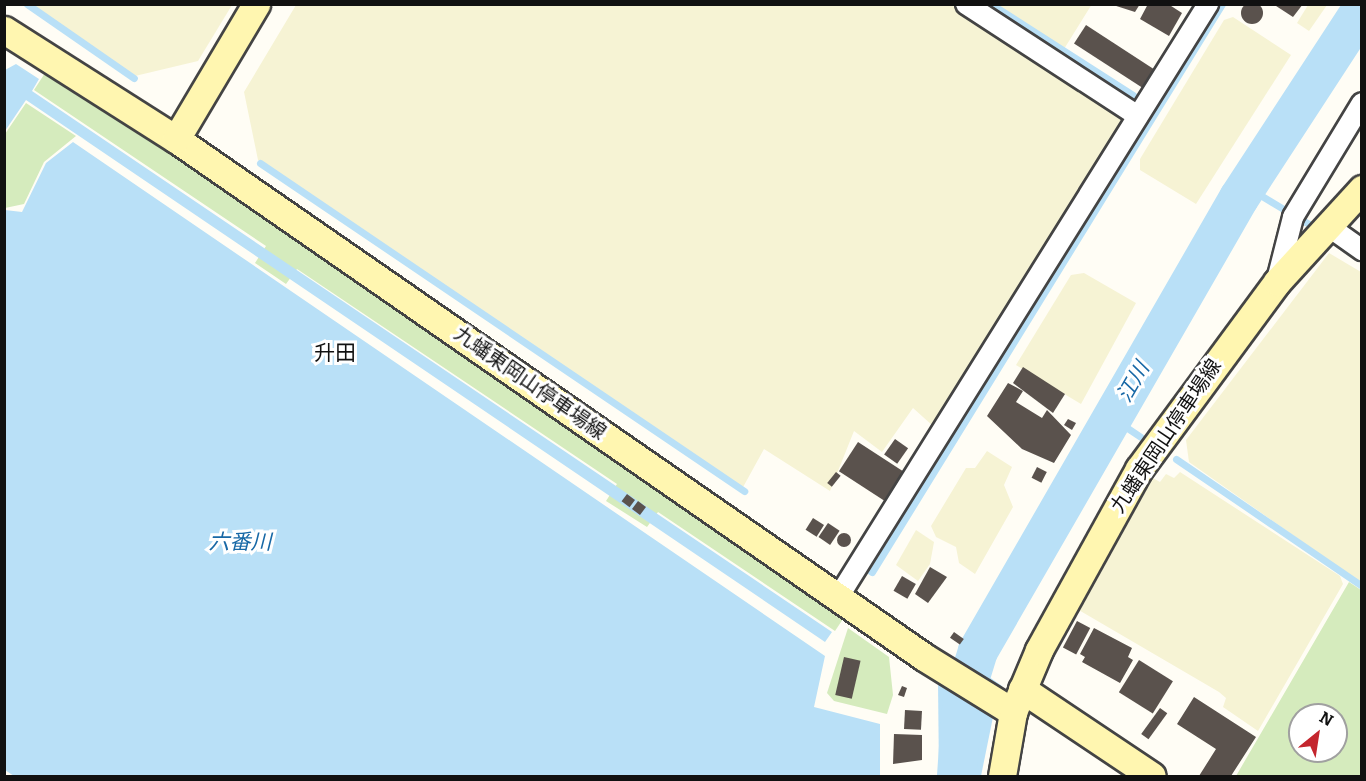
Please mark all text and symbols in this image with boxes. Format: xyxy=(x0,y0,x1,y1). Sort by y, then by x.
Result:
street label: 九蟠東岡山停車場線 xyxy=(449,322,611,444)
district label: 升田 xyxy=(314,340,356,366)
street label: 九蟠東岡山停車場線 xyxy=(1106,355,1226,517)
water label: 江川 xyxy=(1112,358,1154,406)
water label: 六番川 xyxy=(209,529,271,555)
north arrow xyxy=(1288,703,1348,763)
text: N xyxy=(1316,707,1336,730)

